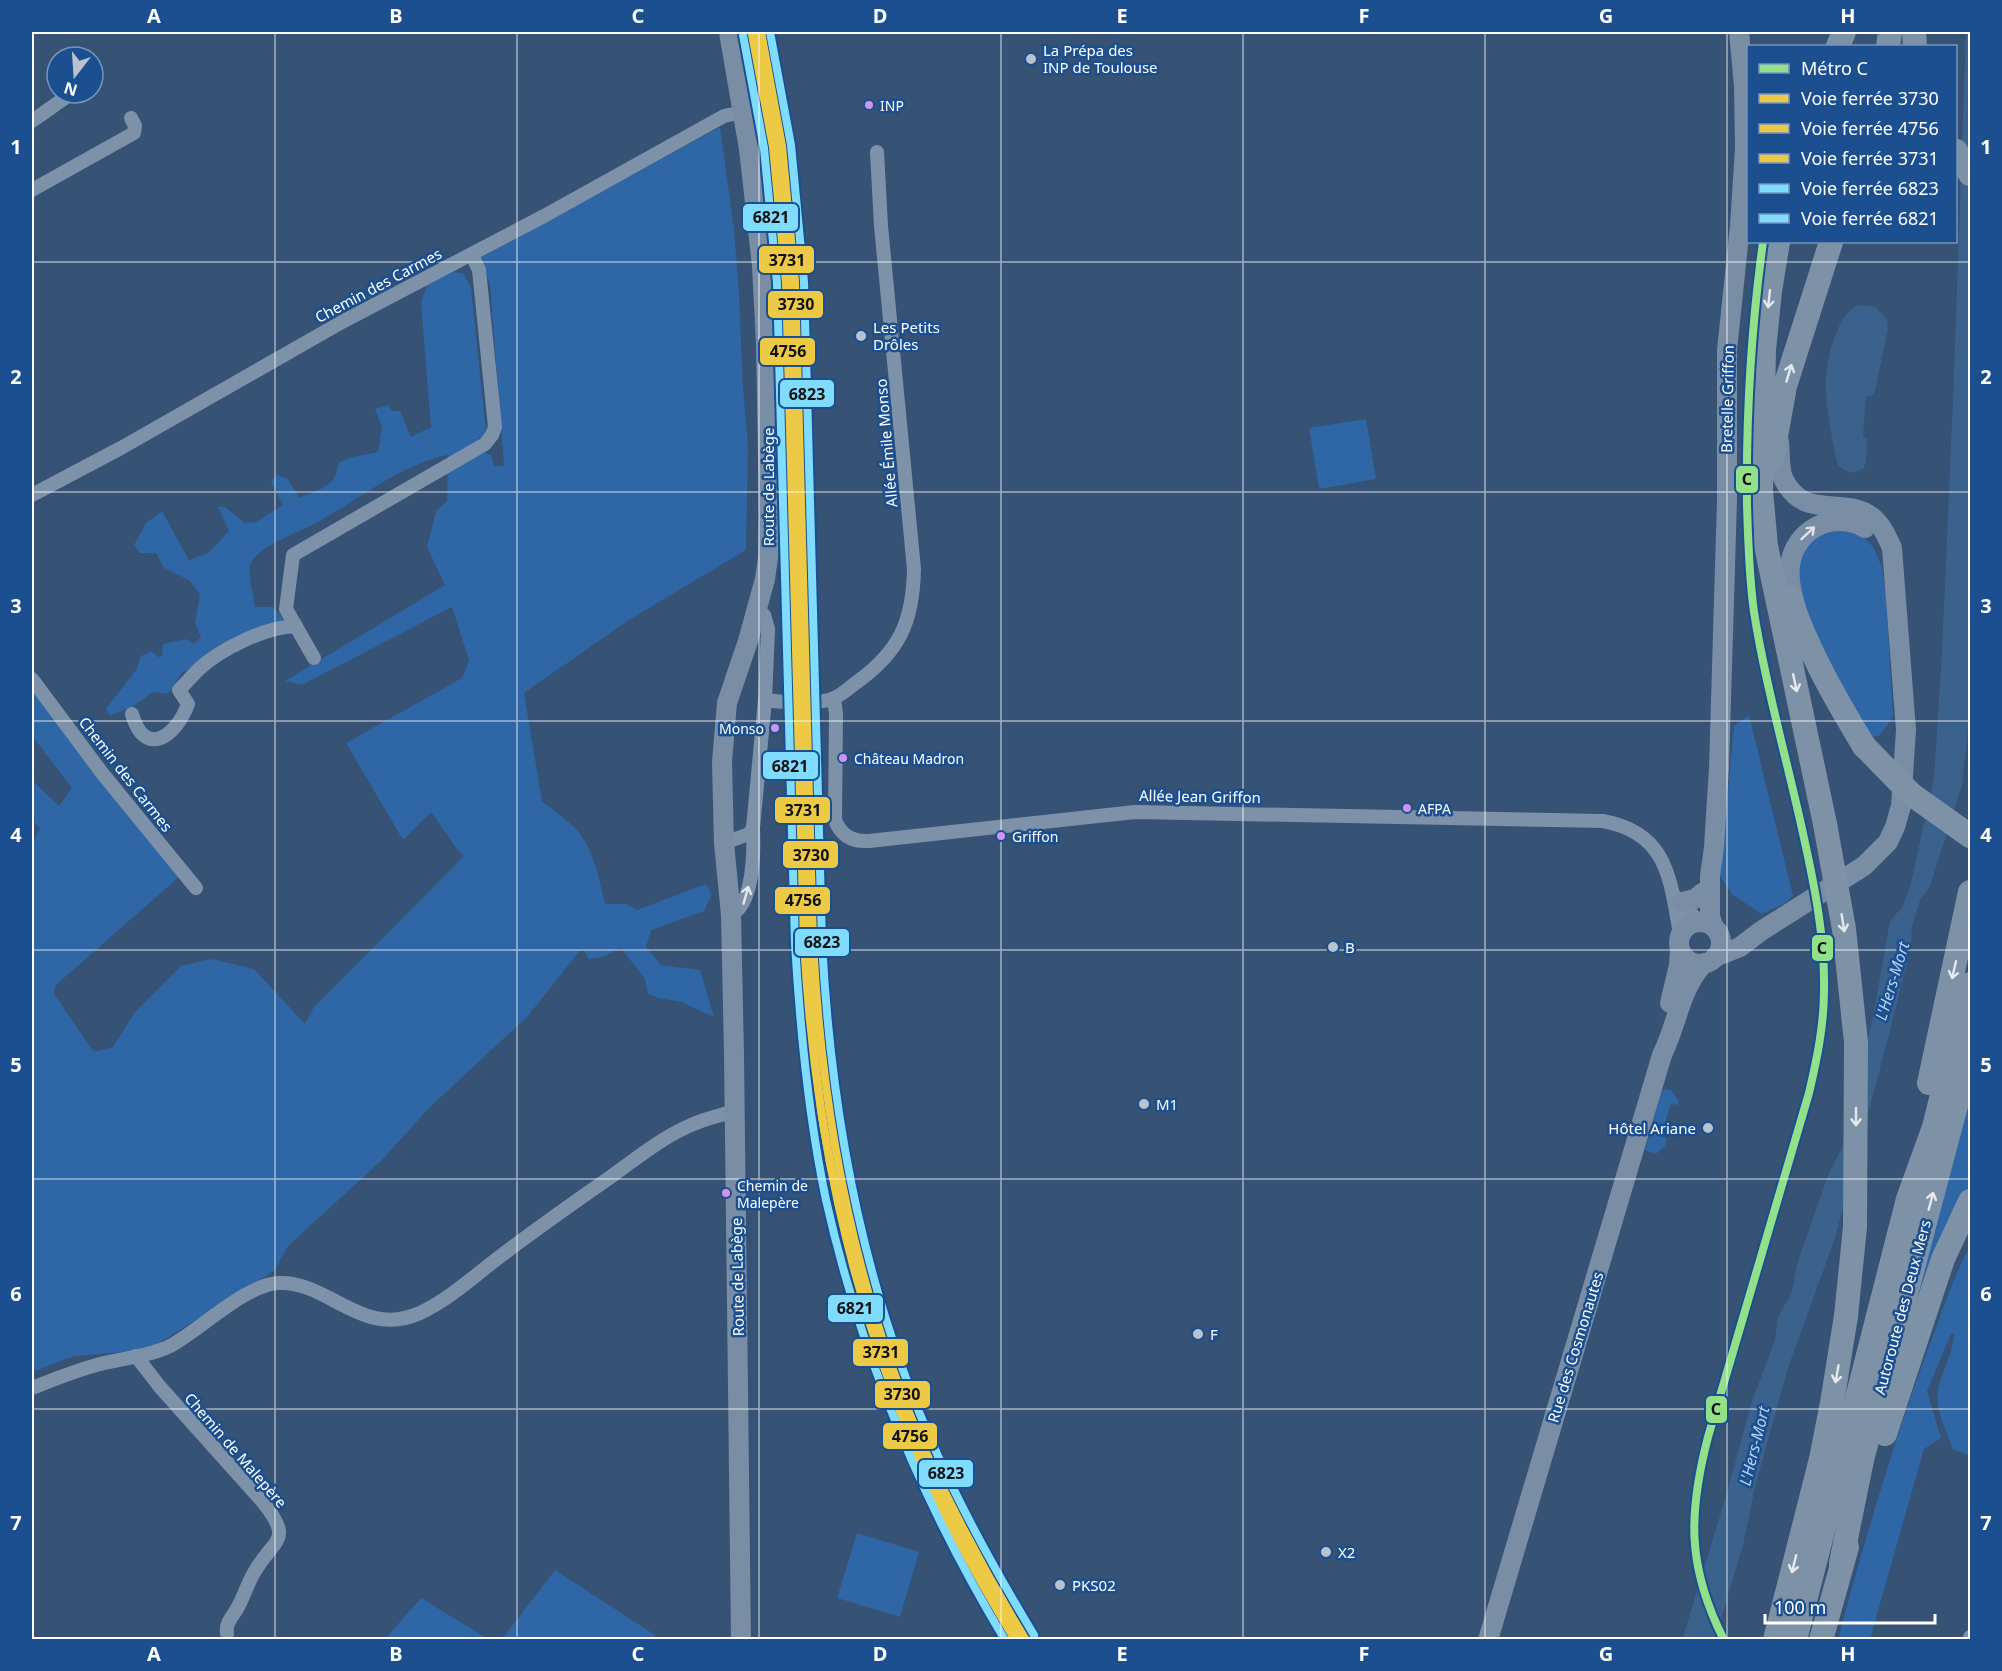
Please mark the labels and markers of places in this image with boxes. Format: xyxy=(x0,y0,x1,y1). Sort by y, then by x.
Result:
place label: La Prépa des INP de Toulouse xyxy=(1043,40,1158,77)
marker: La Prépa des INP de Toulouse xyxy=(1024,52,1038,66)
place label: INP xyxy=(880,96,904,115)
marker: INP xyxy=(863,99,875,111)
place label: Les Petits Drôles xyxy=(873,317,940,354)
marker: Les Petits Drôles xyxy=(854,329,868,343)
place label: Monso xyxy=(719,719,764,738)
marker: Monso xyxy=(769,722,781,734)
place label: Château Madron xyxy=(854,749,964,768)
marker: Château Madron xyxy=(837,752,849,764)
place label: AFPA xyxy=(1418,799,1451,818)
marker: AFPA xyxy=(1401,802,1413,814)
place label: Griffon xyxy=(1012,827,1058,846)
marker: Griffon xyxy=(995,830,1007,842)
place label: B xyxy=(1345,937,1355,957)
marker: B xyxy=(1326,940,1340,954)
place label: M1 xyxy=(1156,1094,1178,1114)
marker: M1 xyxy=(1137,1097,1151,1111)
place label: Hôtel Ariane xyxy=(1608,1118,1696,1138)
marker: Hôtel Ariane xyxy=(1701,1121,1715,1135)
place label: Chemin de Malepère xyxy=(737,1176,808,1212)
marker: Chemin de Malepère xyxy=(720,1187,732,1199)
place label: F xyxy=(1210,1324,1218,1344)
marker: F xyxy=(1191,1327,1205,1341)
place label: X2 xyxy=(1338,1542,1355,1562)
marker: X2 xyxy=(1319,1545,1333,1559)
place label: PKS02 xyxy=(1072,1575,1116,1595)
marker: PKS02 xyxy=(1053,1578,1067,1592)

